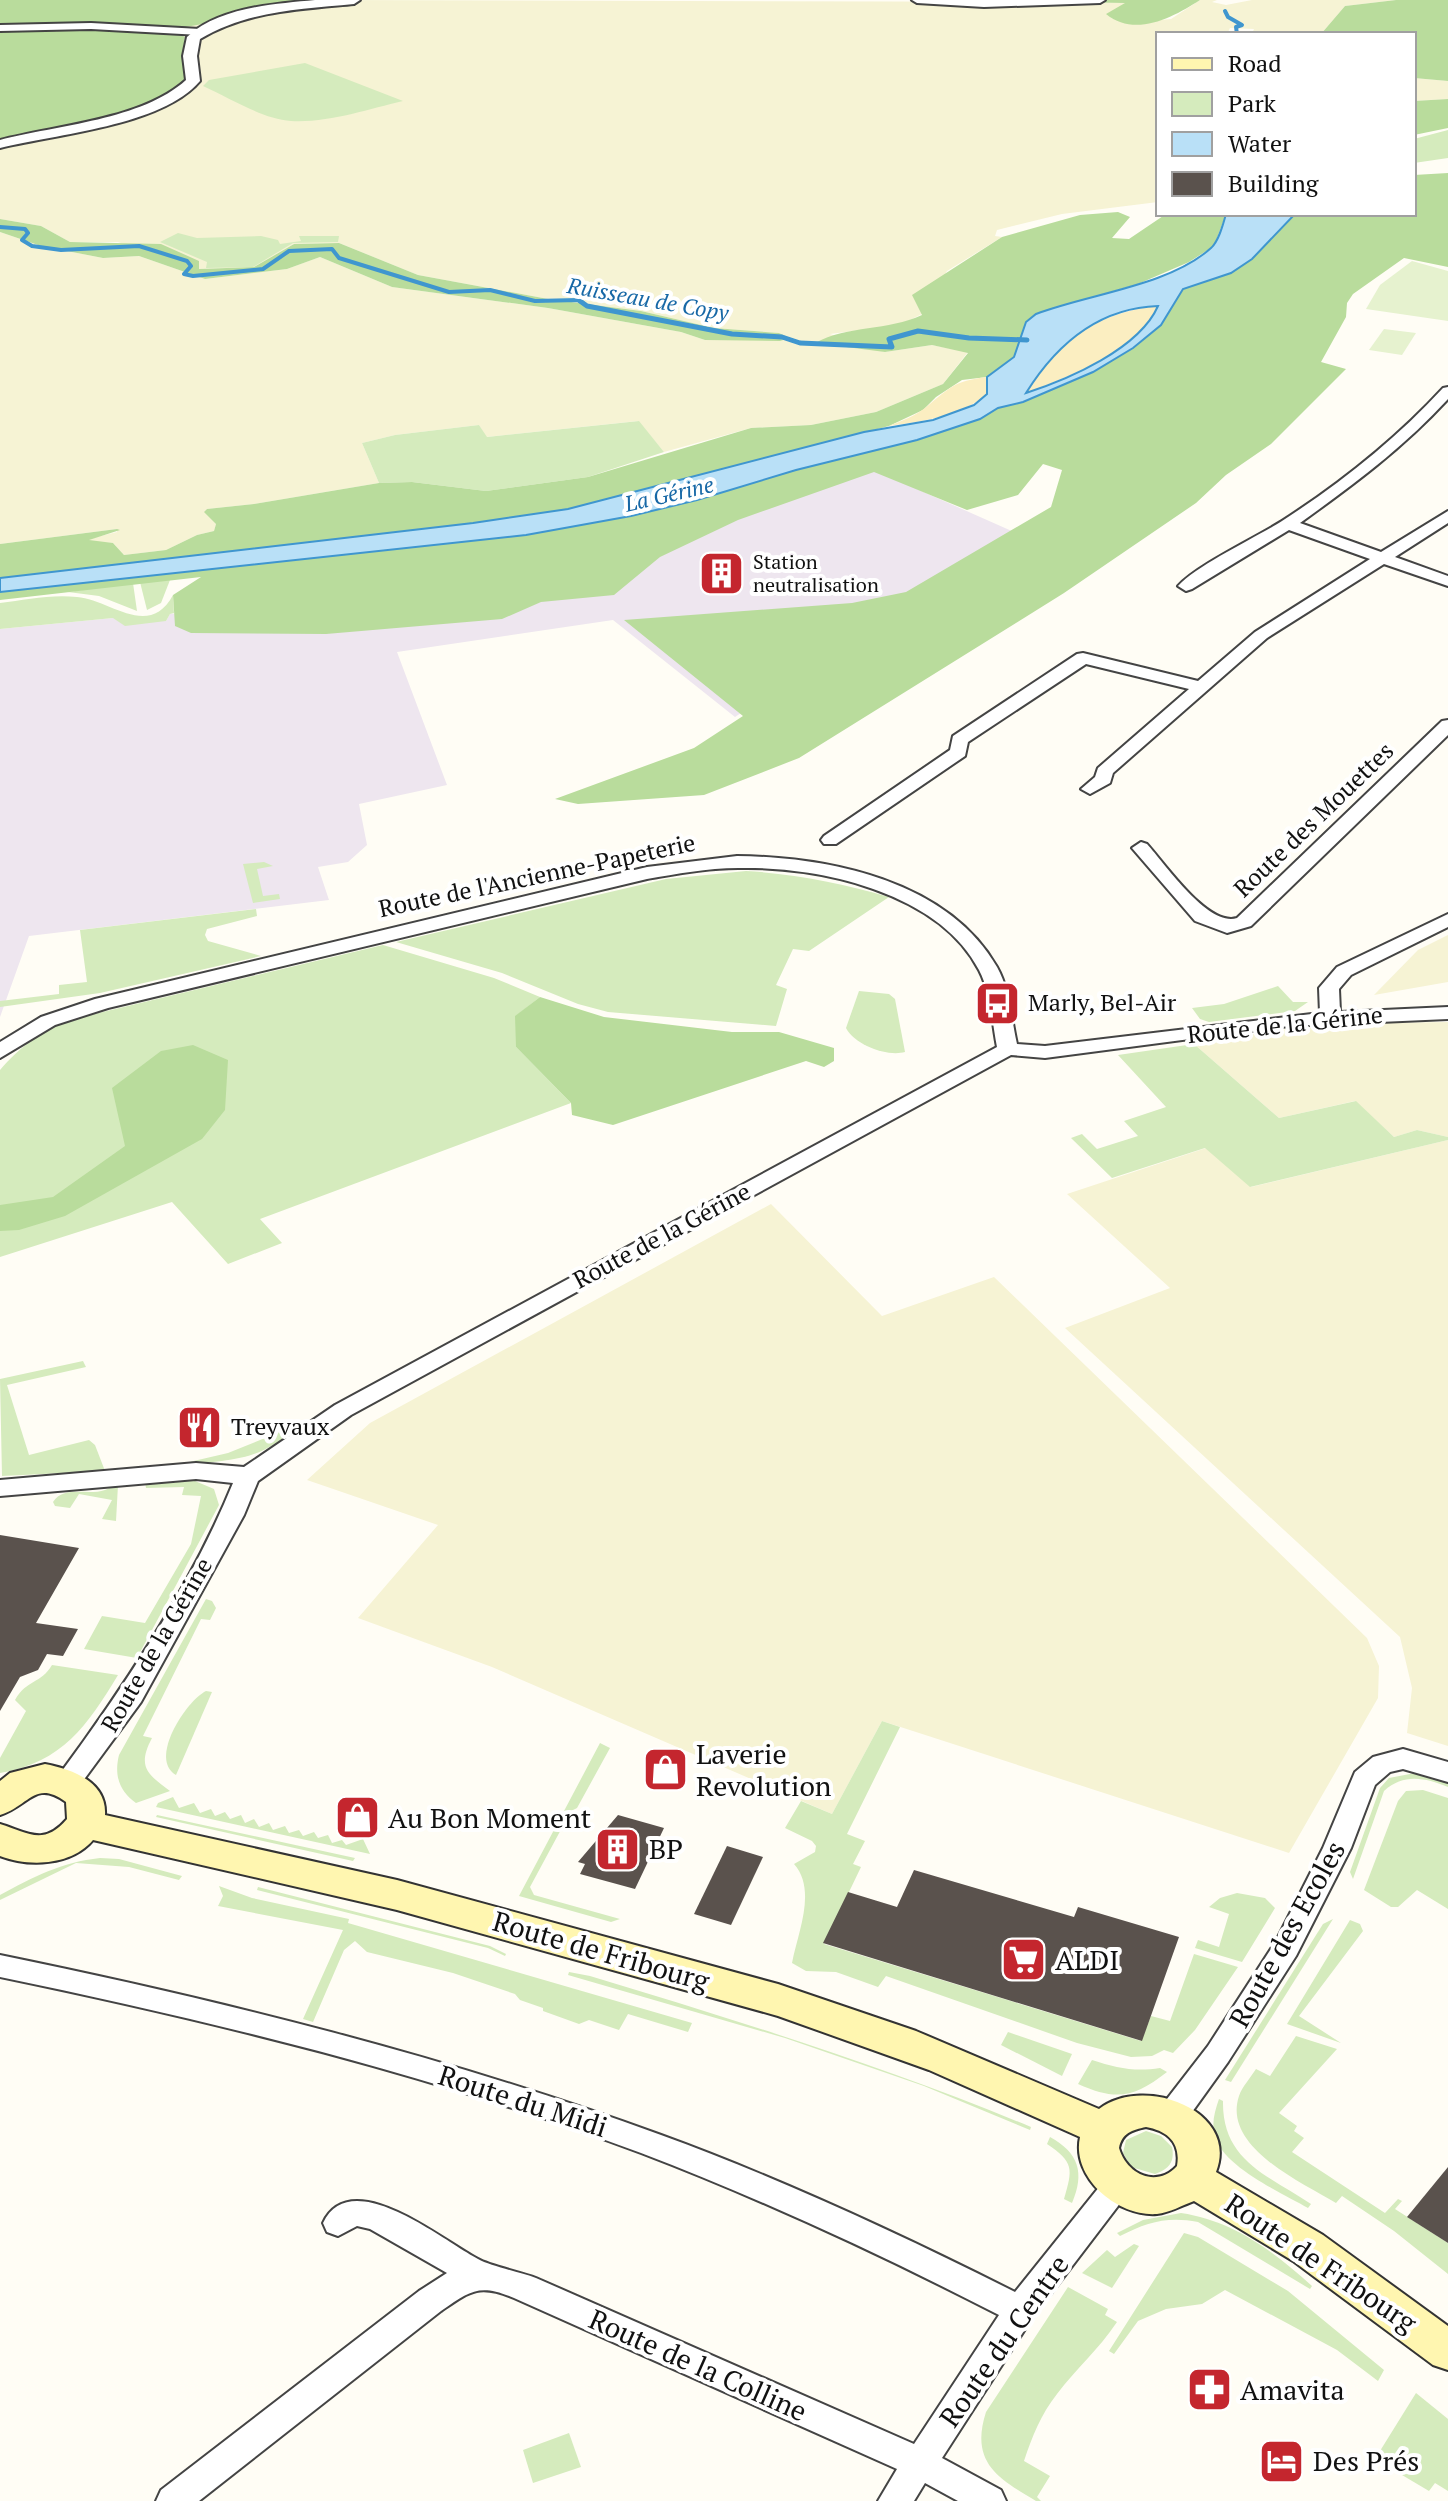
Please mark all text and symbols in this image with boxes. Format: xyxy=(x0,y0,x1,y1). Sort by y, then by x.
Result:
legend xyxy=(1156,32,1416,216)
text: Road xyxy=(1228,47,1282,79)
text: Park xyxy=(1228,87,1277,119)
text: Water xyxy=(1228,127,1292,159)
text: Building xyxy=(1228,167,1319,199)
water label: Ruisseau de Copy xyxy=(564,270,732,327)
water label: La Gérine xyxy=(621,469,716,518)
place label: Station neutralisation xyxy=(753,548,879,598)
building icon: Station neutralisation xyxy=(698,549,746,597)
street label: Route des Mouettes xyxy=(1226,735,1400,904)
street label: Route de l'Ancienne-Papeterie xyxy=(376,826,698,924)
bus stop icon: Marly, Bel-Air xyxy=(973,979,1021,1027)
place label: Marly, Bel-Air xyxy=(1028,986,1177,1018)
street label: Route de la Gérine xyxy=(1186,998,1384,1050)
street label: Route de la Gérine xyxy=(567,1175,756,1295)
restaurant icon: Treyvaux xyxy=(176,1403,224,1451)
place label: Treyvaux xyxy=(231,1410,330,1442)
street label: Route de la Gérine xyxy=(93,1551,219,1738)
place label: Laverie Revolution xyxy=(696,1735,832,1804)
shop icon: Laverie Revolution xyxy=(641,1746,689,1794)
shop icon: Au Bon Moment xyxy=(333,1794,381,1842)
place label: Au Bon Moment xyxy=(388,1799,592,1836)
building icon: BP xyxy=(594,1825,642,1873)
place label: BP xyxy=(649,1830,683,1867)
street label: Route des Ecoles xyxy=(1220,1834,1353,2034)
street label: Route de Fribourg xyxy=(489,1902,715,1999)
supermarket icon: ALDI xyxy=(1000,1936,1048,1984)
place label: ALDI xyxy=(1055,1941,1119,1978)
street label: Route du Midi xyxy=(434,2056,612,2145)
street label: Route de Fribourg xyxy=(1218,2185,1425,2341)
street label: Route du Centre xyxy=(931,2247,1077,2434)
street label: Route de la Colline xyxy=(583,2300,813,2429)
pharmacy icon: Amavita xyxy=(1185,2366,1233,2414)
place label: Amavita xyxy=(1240,2371,1345,2408)
hotel icon: Des Prés xyxy=(1258,2437,1306,2485)
place label: Des Prés xyxy=(1313,2442,1419,2479)

